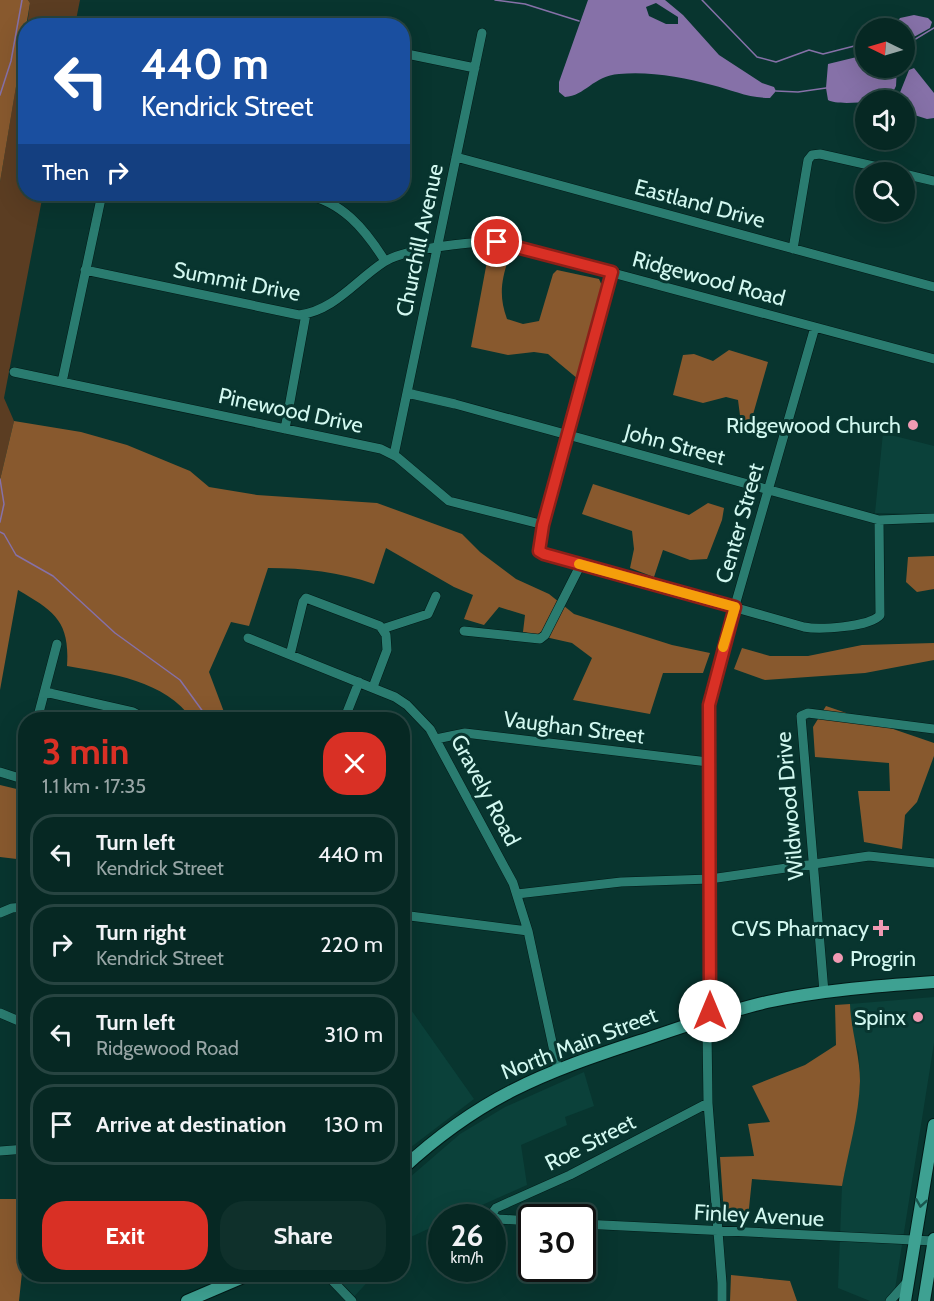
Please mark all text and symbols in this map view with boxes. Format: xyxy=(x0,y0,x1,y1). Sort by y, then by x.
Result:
north arrow xyxy=(855,18,915,78)
map controls xyxy=(855,18,915,222)
text: 440 m xyxy=(141,38,269,90)
icon: left xyxy=(42,42,120,120)
text: Kendrick Street xyxy=(141,90,313,123)
button: sound xyxy=(855,90,915,150)
icon: right xyxy=(101,156,134,189)
text: Then xyxy=(42,159,89,186)
street label: Churchill Avenue xyxy=(390,161,449,319)
button: search xyxy=(855,162,915,222)
street label: Eastland Drive xyxy=(632,173,768,234)
pin xyxy=(471,216,522,267)
icon: arrive xyxy=(480,225,513,258)
street label: Ridgewood Road xyxy=(629,245,788,312)
street label: Summit Drive xyxy=(171,256,303,307)
street label: Pinewood Drive xyxy=(216,382,366,439)
place label: Ridgewood Church xyxy=(726,412,901,439)
street label: John Street xyxy=(621,418,729,471)
marker: Ridgewood Church xyxy=(906,418,920,432)
street label: Center Street xyxy=(709,459,770,586)
street label: Vaughan Street xyxy=(502,705,647,750)
text: 3 min xyxy=(42,729,129,773)
street label: Gravely Road xyxy=(445,730,526,851)
street label: Wildwood Drive xyxy=(770,730,809,881)
button: close xyxy=(323,732,386,795)
text: 1.1 km · 17:35 xyxy=(42,774,146,798)
text: Turn left xyxy=(96,829,175,856)
icon: left xyxy=(45,838,78,871)
text: 440 m xyxy=(318,841,383,868)
text: Kendrick Street xyxy=(96,856,224,880)
place label: CVS Pharmacy xyxy=(731,915,869,942)
text: Turn right xyxy=(96,919,186,946)
marker: CVS Pharmacy xyxy=(874,921,888,935)
icon: right xyxy=(45,928,78,961)
text: 220 m xyxy=(320,931,383,958)
place label: Progrin xyxy=(850,945,916,972)
text: Kendrick Street xyxy=(96,946,224,970)
marker: Progrin xyxy=(831,951,845,965)
position arrow xyxy=(678,979,742,1043)
street label: North Main Street xyxy=(497,1001,662,1086)
place label: Spinx xyxy=(854,1004,907,1031)
text: Turn left xyxy=(96,1009,175,1036)
marker: Spinx xyxy=(911,1010,925,1024)
icon: left xyxy=(45,1018,78,1051)
text: 310 m xyxy=(324,1021,383,1048)
text: Ridgewood Road xyxy=(96,1036,239,1060)
icon: arrive xyxy=(45,1108,78,1141)
street label: Roe Street xyxy=(541,1108,640,1177)
text: Arrive at destination xyxy=(96,1111,286,1138)
text: 130 m xyxy=(324,1111,383,1138)
street label: Finley Avenue xyxy=(693,1199,825,1232)
one-way arrow xyxy=(916,1199,928,1208)
button: Exit xyxy=(42,1201,208,1270)
button: Share xyxy=(220,1201,386,1270)
speed limit sign: 30 xyxy=(518,1204,596,1282)
text: 26 xyxy=(451,1217,483,1254)
text: km/h xyxy=(451,1249,483,1267)

